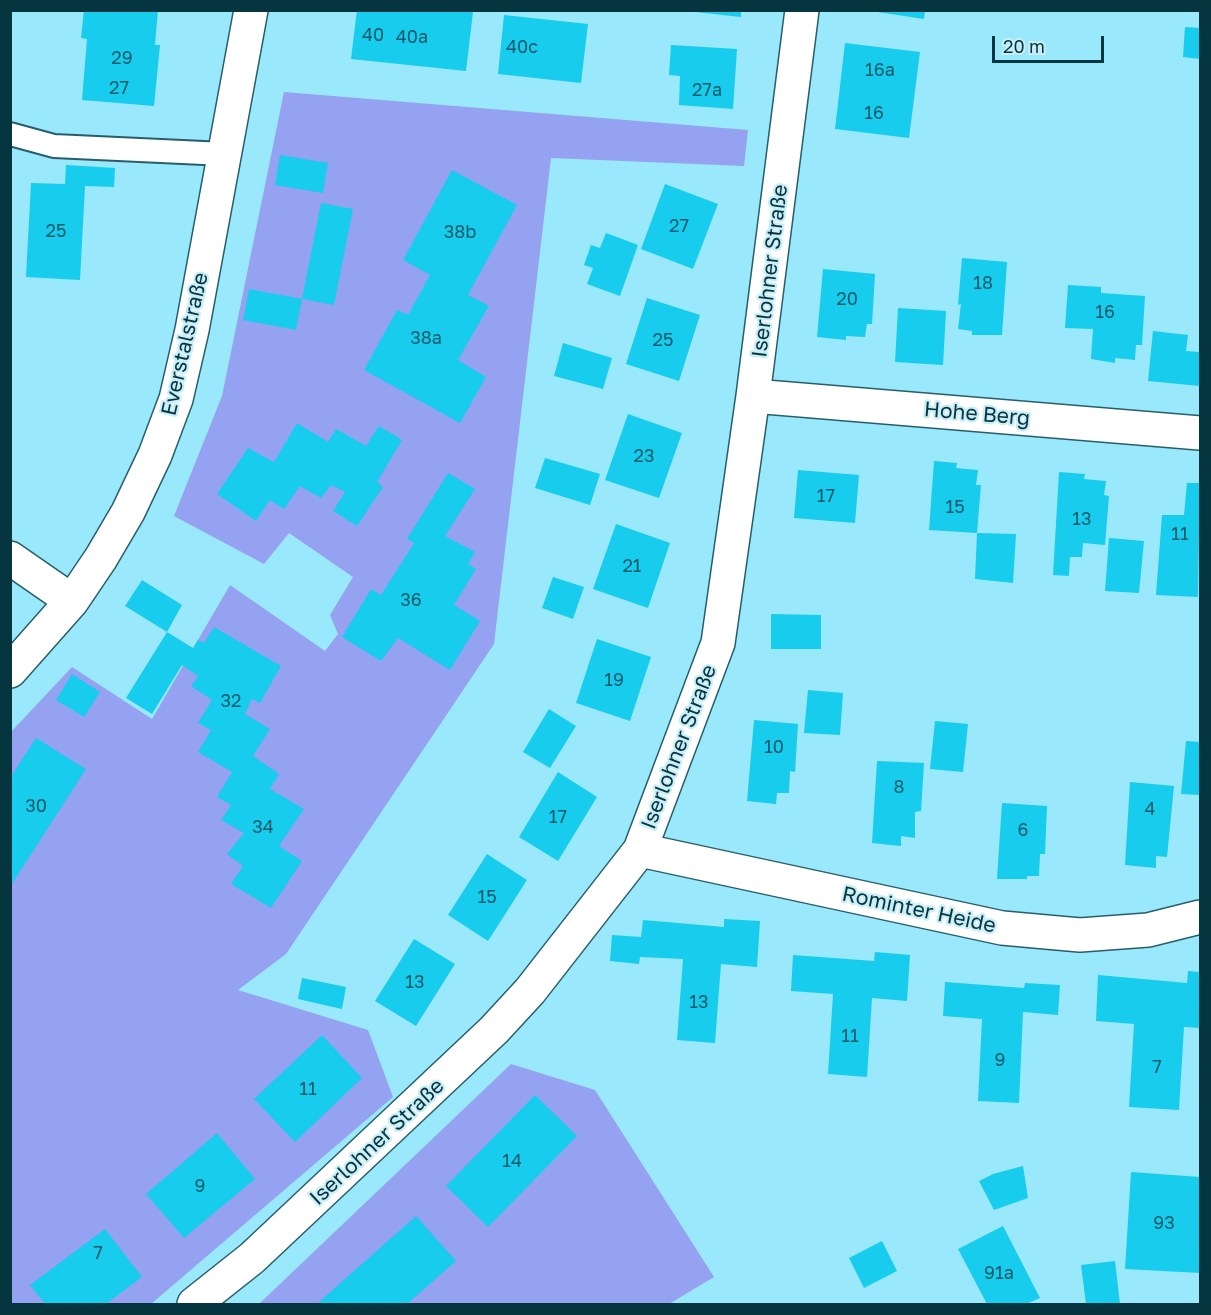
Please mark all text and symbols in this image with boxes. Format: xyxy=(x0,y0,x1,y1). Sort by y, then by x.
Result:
house number: 40 xyxy=(362,24,384,46)
scale bar xyxy=(995,24,1108,62)
house number: 40a xyxy=(396,26,428,48)
text: 20 m xyxy=(1003,35,1045,57)
house number: 40c xyxy=(506,36,538,58)
house number: 29 xyxy=(111,47,133,69)
house number: 16a xyxy=(865,59,895,81)
house number: 27 xyxy=(109,77,129,99)
house number: 27a xyxy=(692,79,722,101)
house number: 16 xyxy=(864,102,884,124)
street label: Iserlohner Straße xyxy=(747,183,793,359)
house number: 27 xyxy=(669,215,689,237)
house number: 25 xyxy=(46,220,66,242)
house number: 38b xyxy=(444,221,476,243)
street label: Everstalstraße xyxy=(156,270,214,418)
house number: 18 xyxy=(973,272,993,294)
house number: 20 xyxy=(836,288,858,310)
house number: 16 xyxy=(1095,301,1115,323)
house number: 38a xyxy=(410,327,442,349)
house number: 25 xyxy=(653,329,673,351)
street label: Hohe Berg xyxy=(923,397,1031,431)
house number: 23 xyxy=(634,445,654,467)
house number: 17 xyxy=(817,485,835,507)
house number: 15 xyxy=(945,496,965,518)
house number: 13 xyxy=(1072,508,1092,530)
house number: 11 xyxy=(1171,523,1189,545)
house number: 21 xyxy=(622,555,642,577)
house number: 36 xyxy=(400,589,422,611)
street label: Iserlohner Straße xyxy=(636,661,722,833)
house number: 19 xyxy=(604,669,624,691)
house number: 32 xyxy=(221,690,241,712)
house number: 10 xyxy=(764,736,784,758)
house number: 8 xyxy=(894,776,904,798)
house number: 30 xyxy=(25,795,47,817)
house number: 4 xyxy=(1145,798,1155,820)
house number: 17 xyxy=(549,806,567,828)
house number: 34 xyxy=(252,816,274,838)
house number: 6 xyxy=(1018,819,1028,841)
street label: Rominter Heide xyxy=(840,881,998,939)
house number: 15 xyxy=(477,886,497,908)
house number: 13 xyxy=(405,971,425,993)
house number: 13 xyxy=(689,991,709,1013)
house number: 11 xyxy=(841,1025,859,1047)
house number: 9 xyxy=(995,1049,1005,1071)
house number: 7 xyxy=(1152,1056,1162,1078)
street label: Iserlohner Straße xyxy=(305,1073,449,1211)
house number: 11 xyxy=(299,1078,317,1100)
house number: 14 xyxy=(502,1150,522,1172)
house number: 9 xyxy=(195,1175,205,1197)
house number: 93 xyxy=(1153,1212,1175,1234)
house number: 7 xyxy=(93,1242,103,1264)
house number: 91a xyxy=(984,1262,1014,1284)

